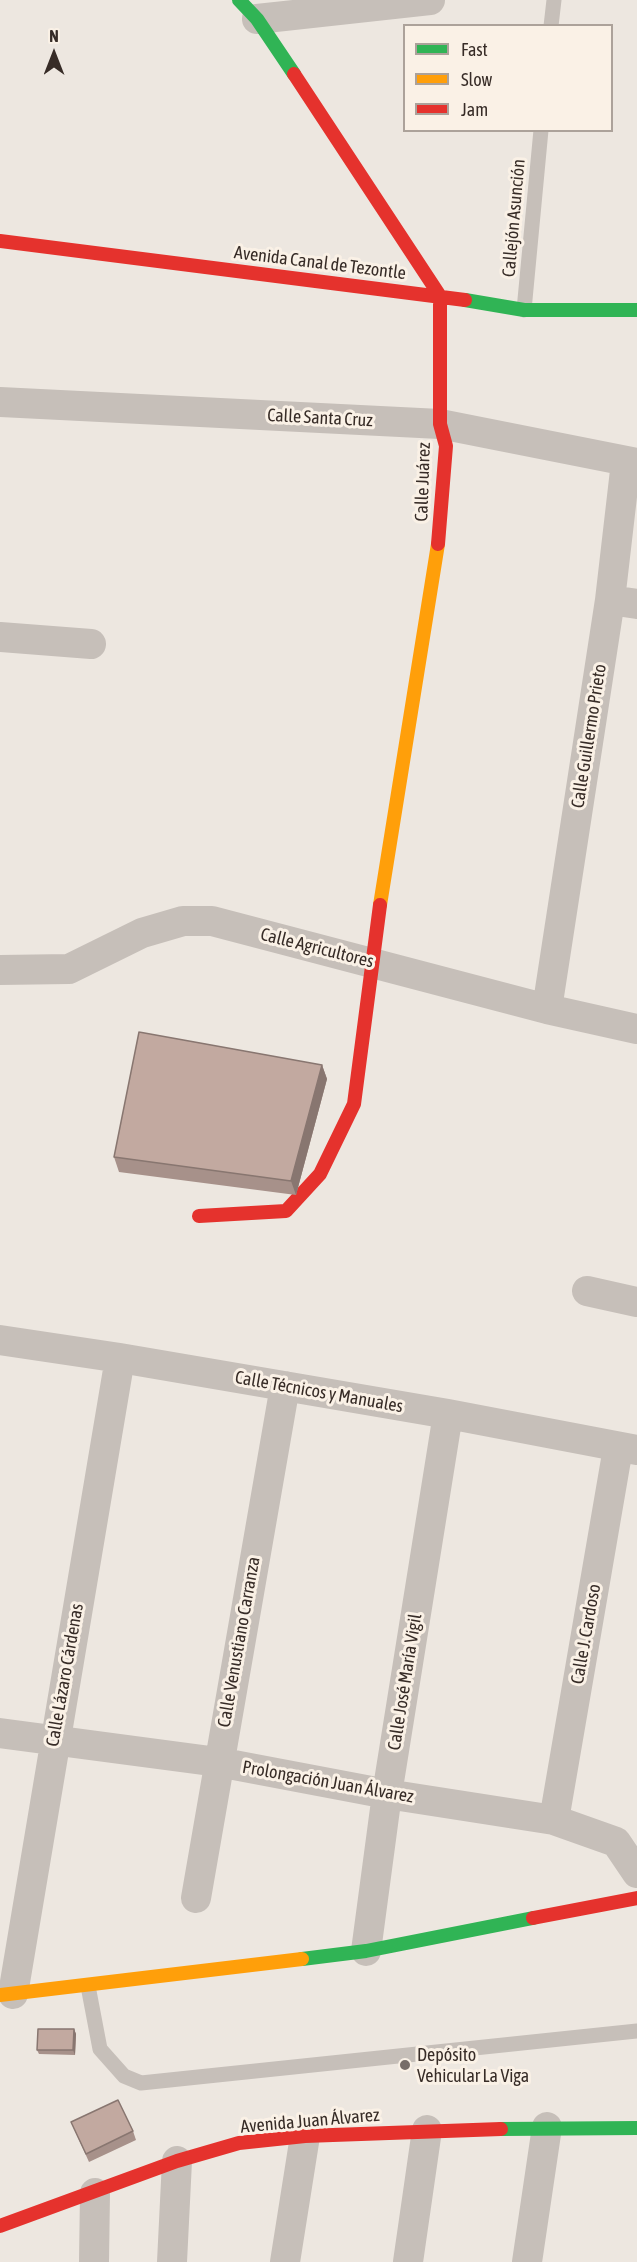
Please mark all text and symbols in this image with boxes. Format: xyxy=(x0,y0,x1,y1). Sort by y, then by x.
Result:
north arrow xyxy=(24,24,84,84)
legend xyxy=(403,24,613,132)
text: N xyxy=(49,27,59,45)
text: Fast xyxy=(461,39,488,60)
text: Slow xyxy=(461,69,492,90)
text: Jam xyxy=(461,99,488,120)
street label: Callejón Asunción xyxy=(498,158,530,278)
street label: Avenida Canal de Tezontle xyxy=(233,242,407,284)
street label: Calle Santa Cruz xyxy=(267,404,373,432)
street label: Calle Juárez xyxy=(411,442,435,522)
street label: Calle Guillermo Prieto xyxy=(567,662,611,810)
street label: Calle Agricultores xyxy=(258,924,376,972)
street label: Calle Técnicos y Manuales xyxy=(233,1367,405,1417)
street label: Calle Venustiano Carranza xyxy=(213,1555,265,1729)
street label: Calle J. Cardoso xyxy=(567,1582,605,1686)
street label: Calle Lázaro Cárdenas xyxy=(42,1602,88,1748)
street label: Calle José María Vigil xyxy=(384,1612,426,1752)
street label: Prolongación Juan Álvarez xyxy=(241,1756,415,1808)
place label: Depósito Vehicular La Viga xyxy=(417,2044,529,2086)
marker: Depósito Vehicular La Viga xyxy=(398,2058,412,2072)
street label: Avenida Juan Álvarez xyxy=(240,2104,380,2138)

